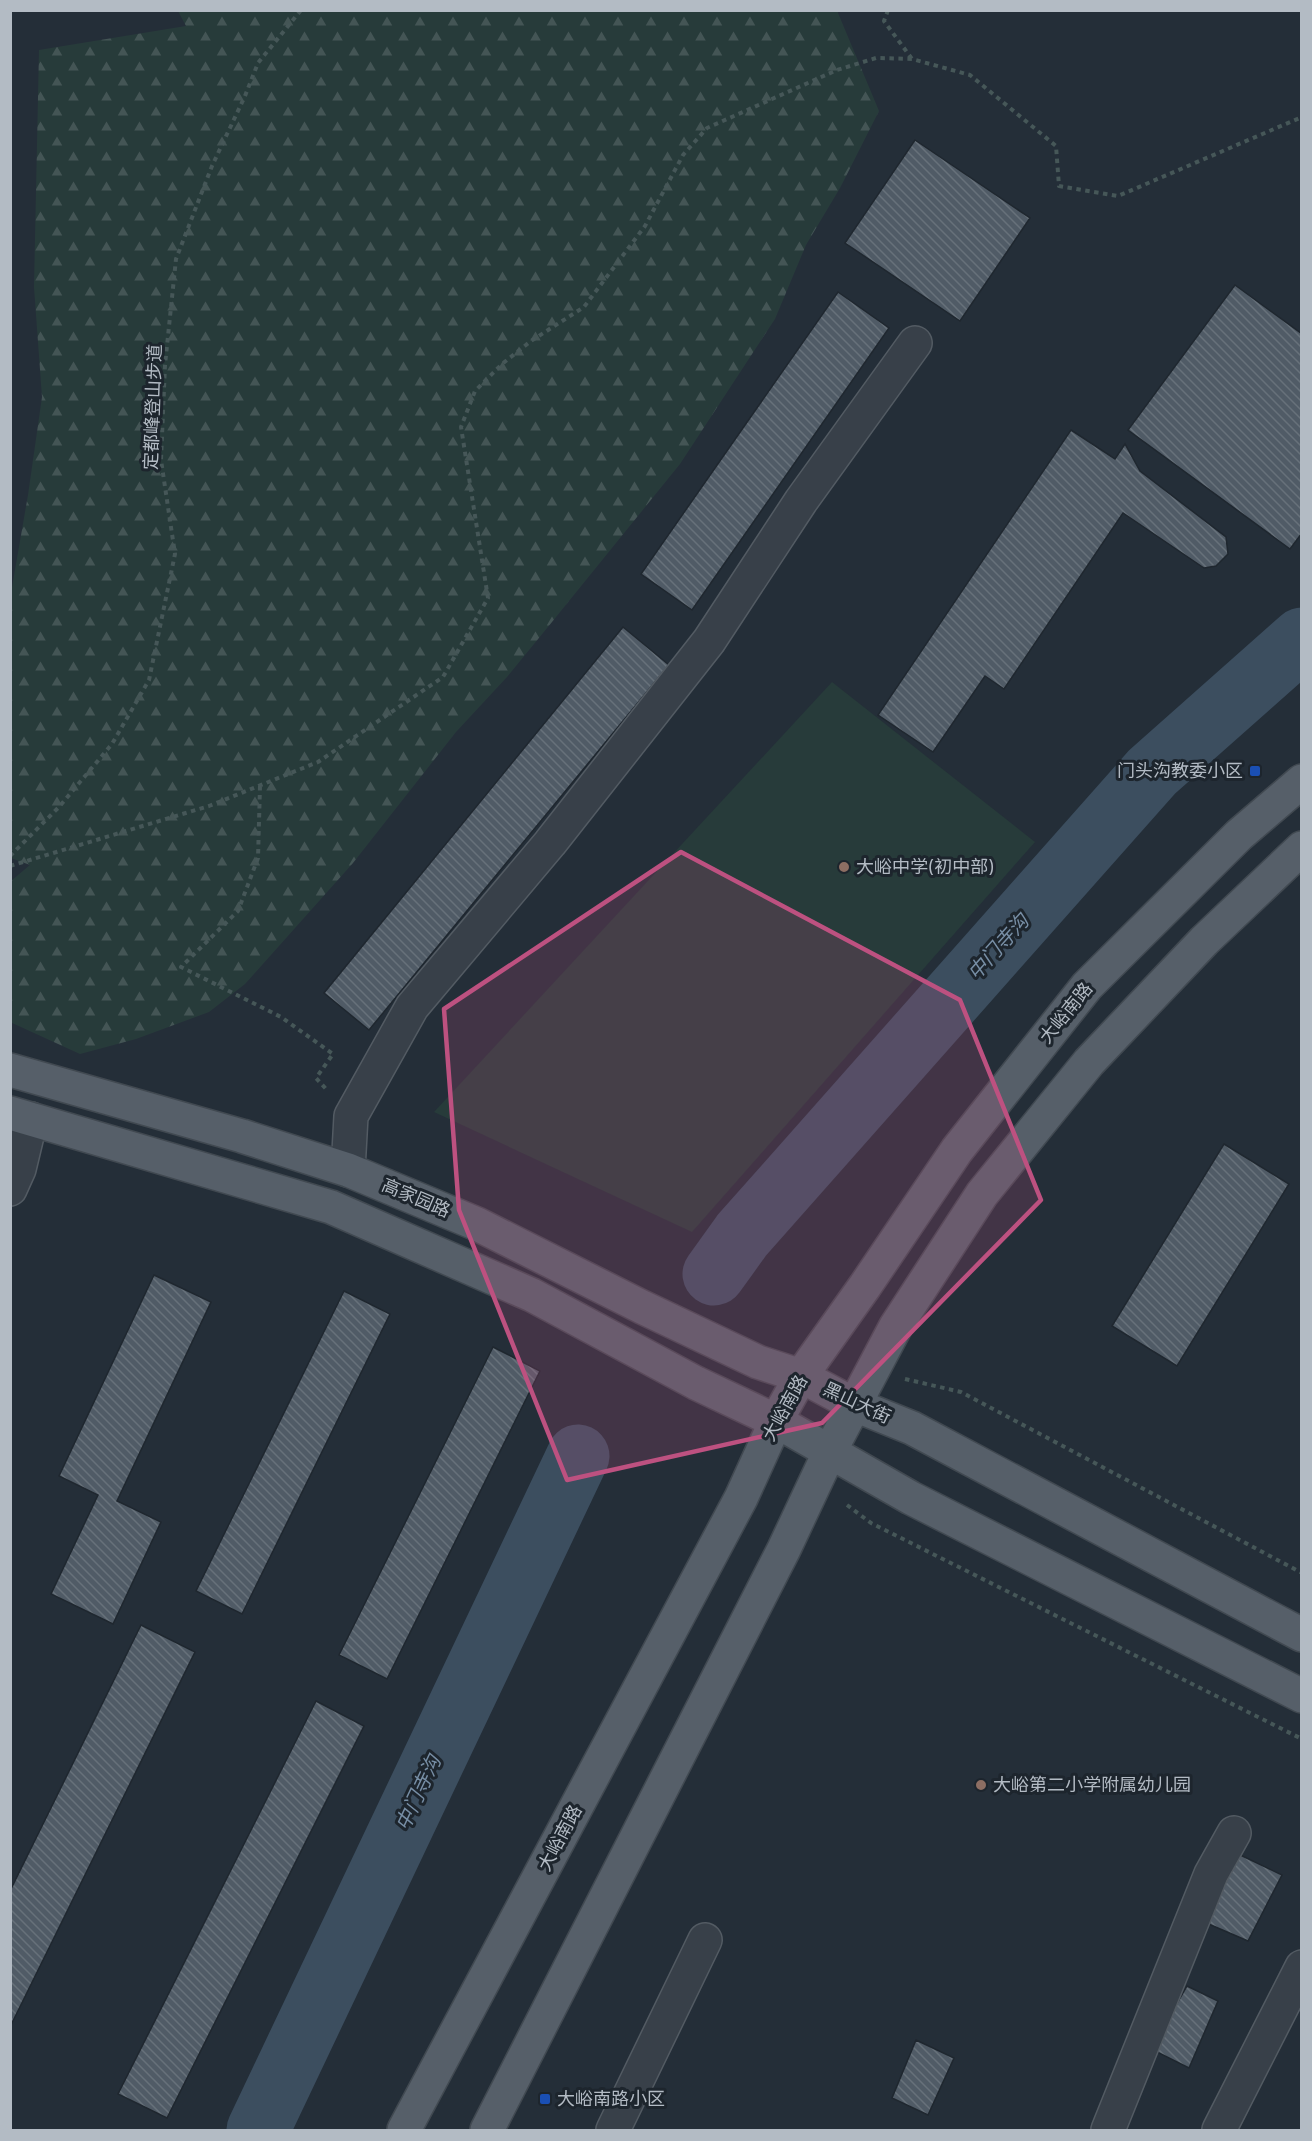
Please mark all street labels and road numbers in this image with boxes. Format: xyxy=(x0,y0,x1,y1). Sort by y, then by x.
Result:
street label: 定都峰登山步道 xyxy=(141,344,168,470)
street label: 大峪南路 xyxy=(1036,979,1099,1049)
street label: 高家园路 xyxy=(378,1175,453,1224)
street label: 大峪南路 xyxy=(759,1372,814,1446)
street label: 黑山大街 xyxy=(819,1379,894,1430)
street label: 大峪南路 xyxy=(534,1802,588,1876)

